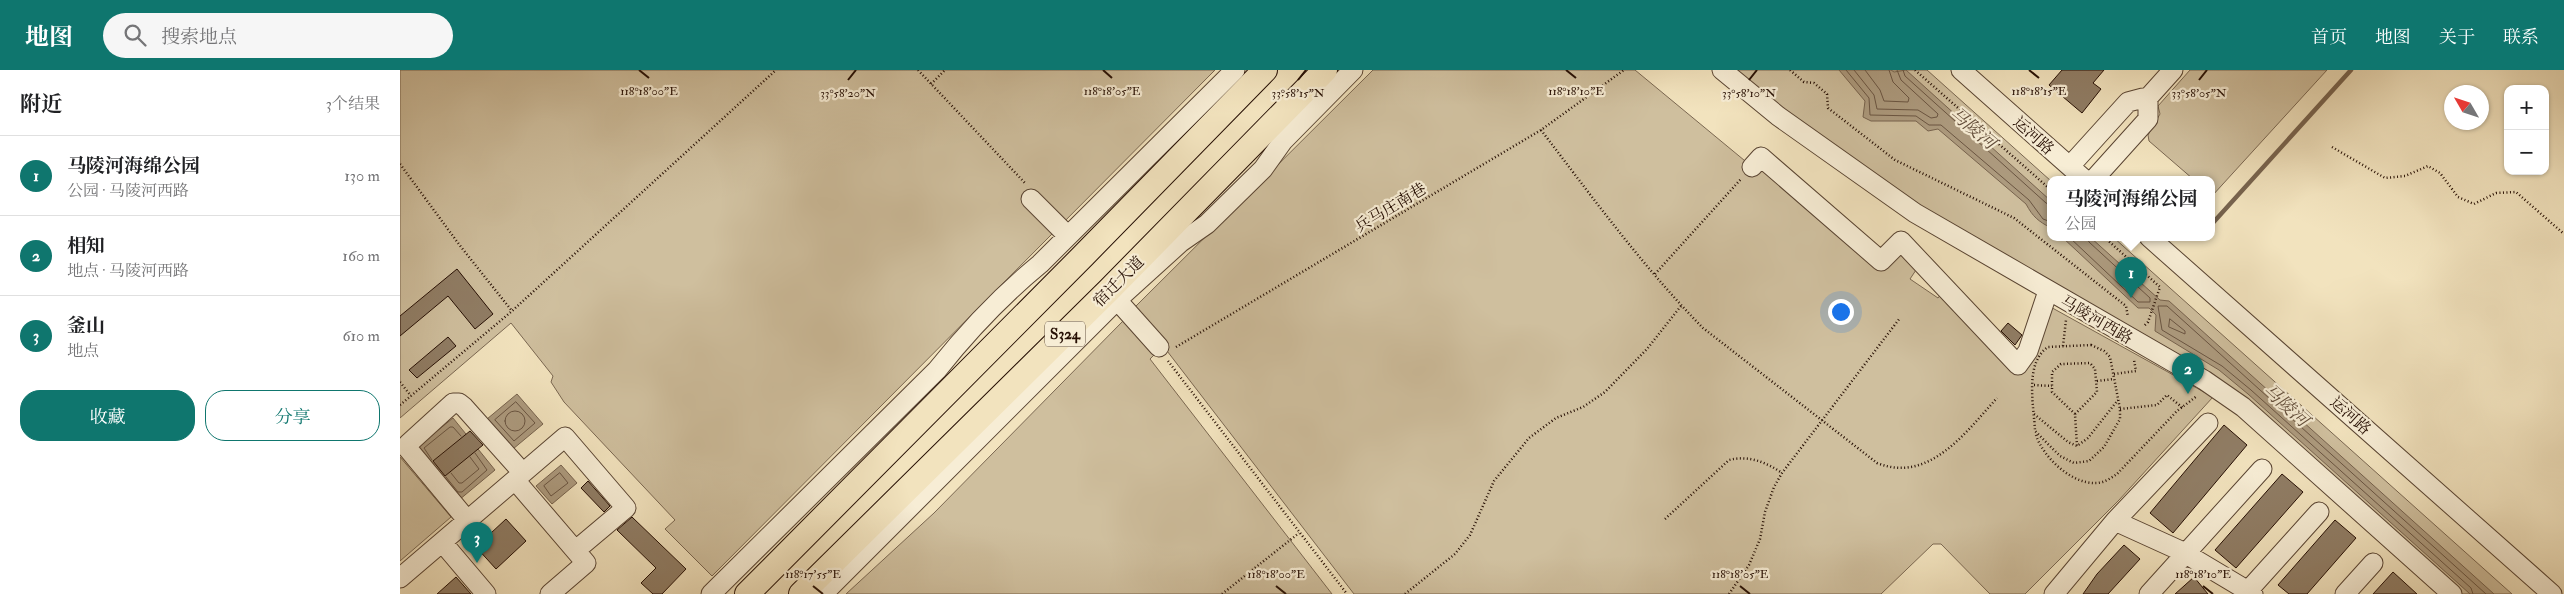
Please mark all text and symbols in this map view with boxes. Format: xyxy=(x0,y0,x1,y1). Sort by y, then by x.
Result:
search box xyxy=(103,13,453,58)
icon: search xyxy=(121,21,149,49)
text: 地图 xyxy=(25,22,73,53)
text: 搜索地点 xyxy=(161,25,237,49)
text: 首页 xyxy=(2311,26,2347,49)
text: 地图 xyxy=(2375,26,2411,49)
text: 关于 xyxy=(2439,26,2475,49)
text: 联系 xyxy=(2503,26,2539,49)
text: 118°18'00"E xyxy=(620,84,678,99)
text: 118°18'05"E xyxy=(1084,84,1141,99)
text: 118°18'10"E xyxy=(1548,84,1604,99)
text: 118°18'15"E xyxy=(2012,84,2067,99)
north arrow xyxy=(2444,85,2489,130)
map controls xyxy=(2504,85,2549,175)
button: + xyxy=(2504,85,2549,130)
text: 33°58'20"N xyxy=(820,86,876,101)
text: 33°58'15"N xyxy=(1272,86,1325,101)
text: 33°58'10"N xyxy=(1722,86,1776,101)
text: 33°58'05"N xyxy=(2172,86,2227,101)
text: 附近 xyxy=(20,91,62,118)
text: 3个结果 xyxy=(326,94,380,114)
water label: 马陵河 xyxy=(1945,102,2003,156)
street label: 运河路 xyxy=(2009,112,2058,159)
button: − xyxy=(2504,130,2549,175)
text: 马陵河海绵公园 xyxy=(67,154,200,178)
text: 1 xyxy=(33,166,39,186)
text: 130 m xyxy=(344,166,380,186)
popup xyxy=(2047,176,2215,241)
street label: 兵马庄南巷 xyxy=(1351,179,1430,237)
text: 公园 · 马陵河西路 xyxy=(67,181,189,201)
text: 马陵河海绵公园 xyxy=(2064,187,2198,211)
text: 公园 xyxy=(2064,214,2097,234)
text: 相知 xyxy=(67,234,105,258)
text: 2 xyxy=(32,246,40,266)
text: 160 m xyxy=(342,246,380,266)
street label: 宿迁大道 xyxy=(1089,252,1148,311)
pin: 1 xyxy=(2115,257,2147,298)
text: 地点 · 马陵河西路 xyxy=(67,261,189,281)
street label: 马陵河西路 xyxy=(2057,291,2136,349)
your location xyxy=(1828,299,1854,325)
text: 釜山 xyxy=(67,314,105,338)
road number: S324 xyxy=(1045,322,1085,346)
text: 3 xyxy=(33,326,39,346)
text: 610 m xyxy=(342,326,380,346)
text: 地点 xyxy=(67,341,99,361)
pin: 2 xyxy=(2172,353,2204,394)
water label: 马陵河 xyxy=(2258,379,2316,434)
button: 收藏 xyxy=(20,390,195,441)
button: 分享 xyxy=(205,390,380,441)
street label: 运河路 xyxy=(2326,392,2375,439)
pin: 3 xyxy=(461,522,493,563)
text: 118°17'55"E xyxy=(785,567,841,582)
text: 118°18'00"E xyxy=(1247,567,1305,582)
text: 118°18'05"E xyxy=(1712,567,1769,582)
text: 118°18'10"E xyxy=(2175,567,2231,582)

